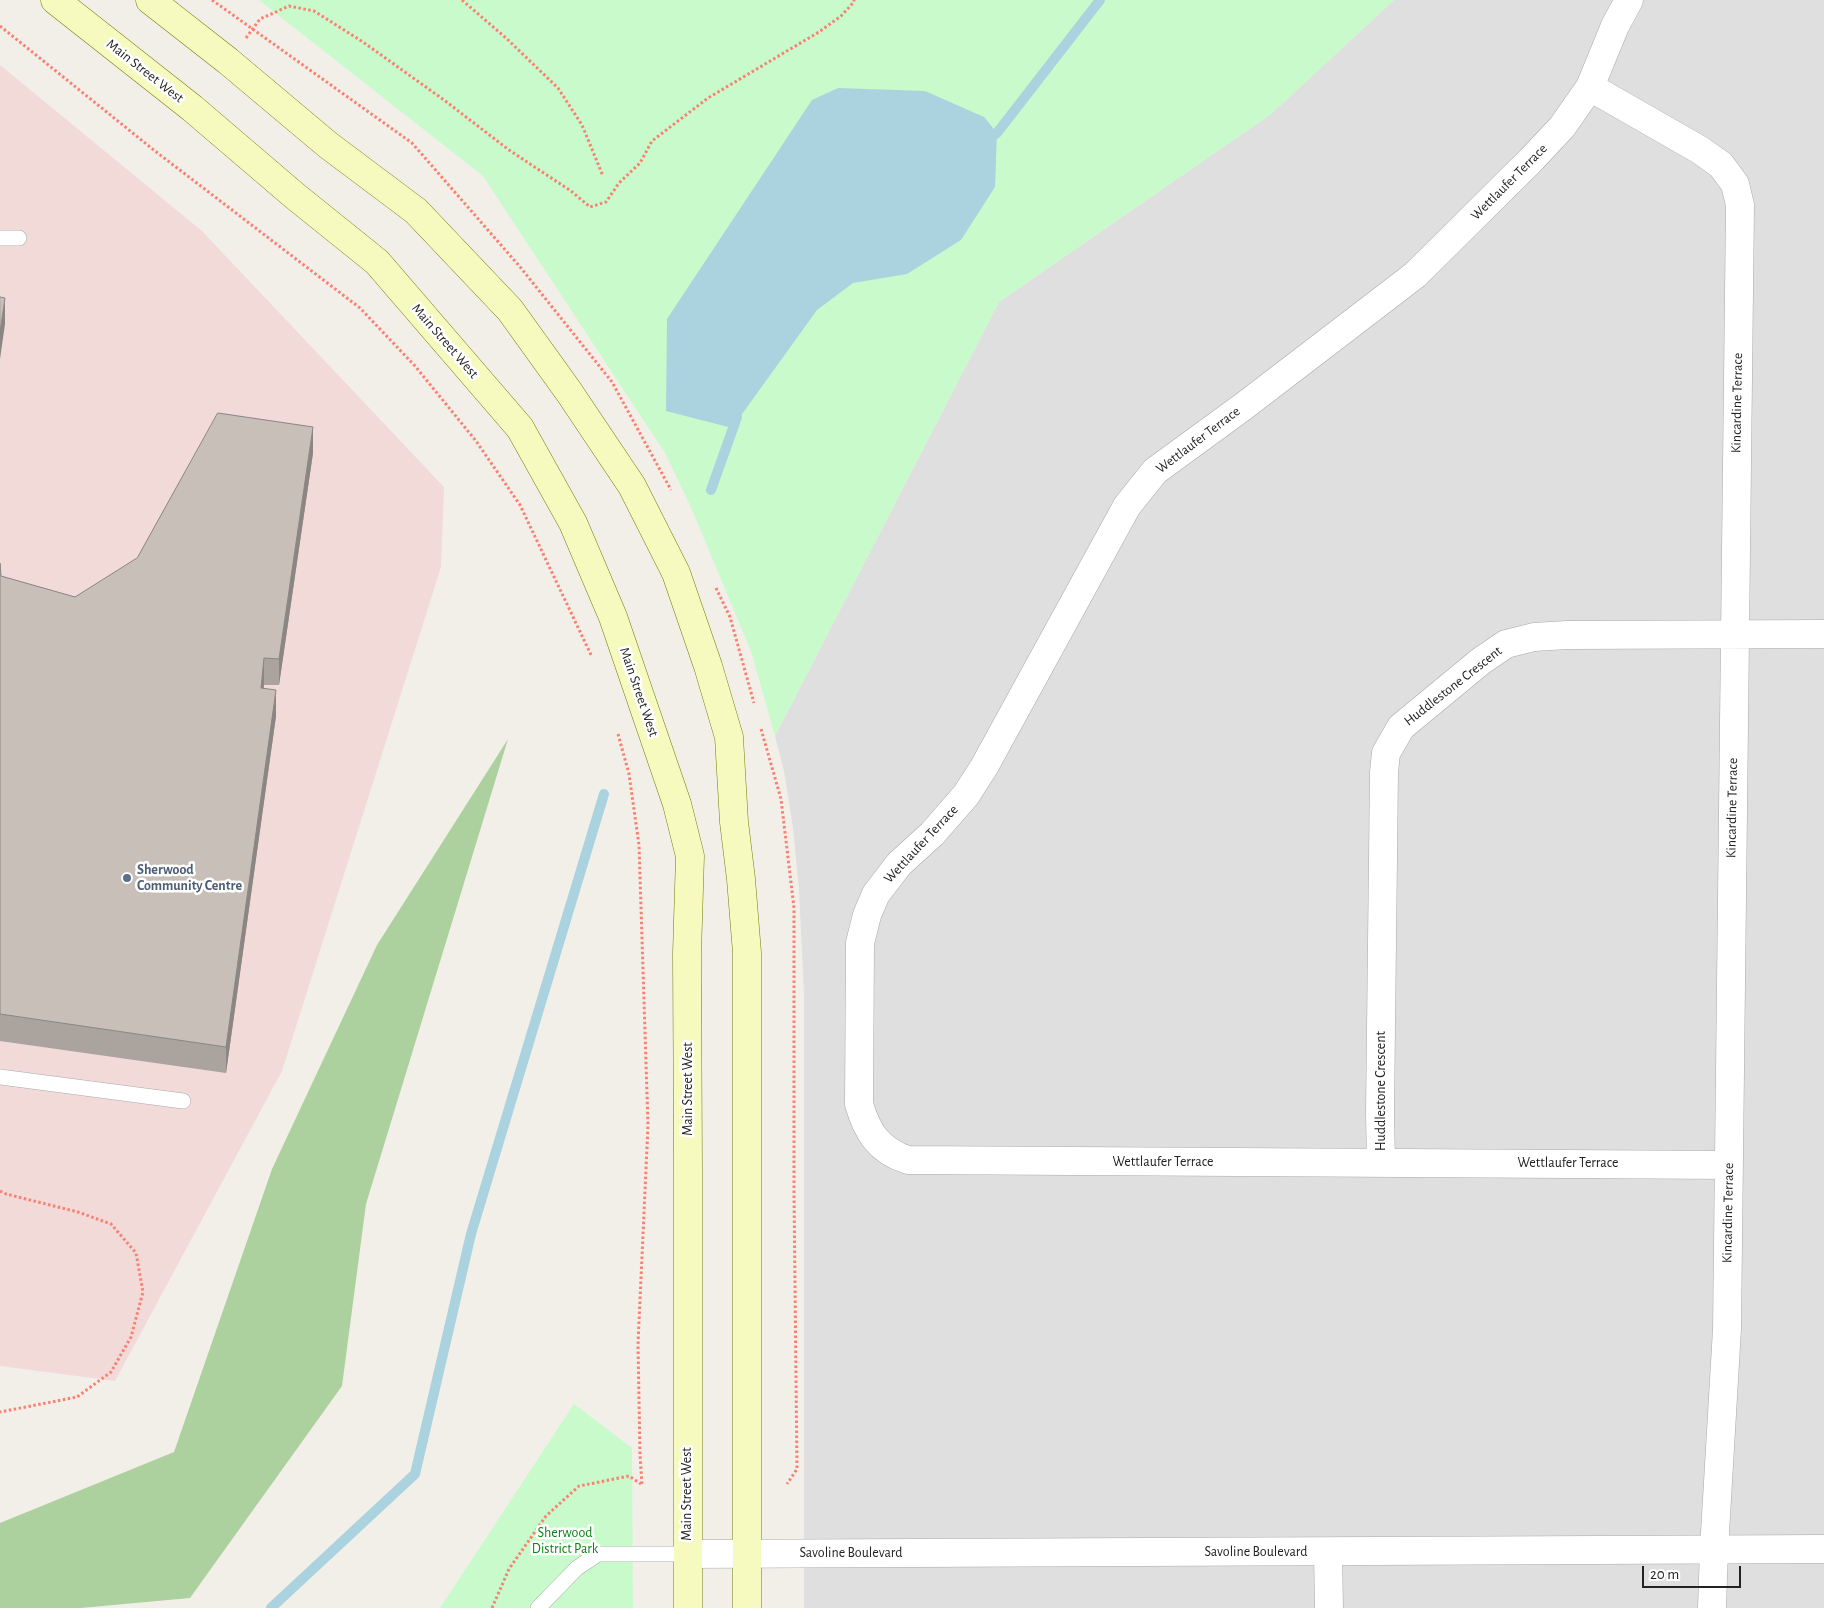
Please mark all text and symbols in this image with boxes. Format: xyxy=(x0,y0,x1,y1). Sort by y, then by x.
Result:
street label: Main Street West xyxy=(103,36,187,106)
street label: Wettlaufer Terrace xyxy=(1467,140,1551,224)
street label: Main Street West xyxy=(408,300,482,382)
street label: Kincardine Terrace xyxy=(1728,353,1746,453)
street label: Wettlaufer Terrace xyxy=(1153,403,1243,477)
street label: Huddlestone Crescent xyxy=(1401,642,1505,730)
street label: Main Street West xyxy=(616,645,662,739)
street label: Kincardine Terrace xyxy=(1723,758,1741,858)
street label: Wettlaufer Terrace xyxy=(880,801,962,887)
place label: Sherwood Community Centre xyxy=(137,862,242,894)
marker: Sherwood Community Centre xyxy=(121,872,133,884)
street label: Huddlestone Crescent xyxy=(1373,1031,1389,1151)
street label: Main Street West xyxy=(680,1042,696,1136)
street label: Wettlaufer Terrace xyxy=(1112,1154,1214,1170)
street label: Wettlaufer Terrace xyxy=(1517,1155,1619,1171)
street label: Kincardine Terrace xyxy=(1719,1163,1737,1263)
street label: Main Street West xyxy=(679,1447,695,1541)
park label: Sherwood District Park xyxy=(532,1525,598,1558)
street label: Savoline Boulevard xyxy=(1204,1544,1308,1560)
street label: Savoline Boulevard xyxy=(799,1545,903,1561)
scale bar xyxy=(1644,1556,1743,1588)
text: 20 m xyxy=(1650,1567,1679,1582)

